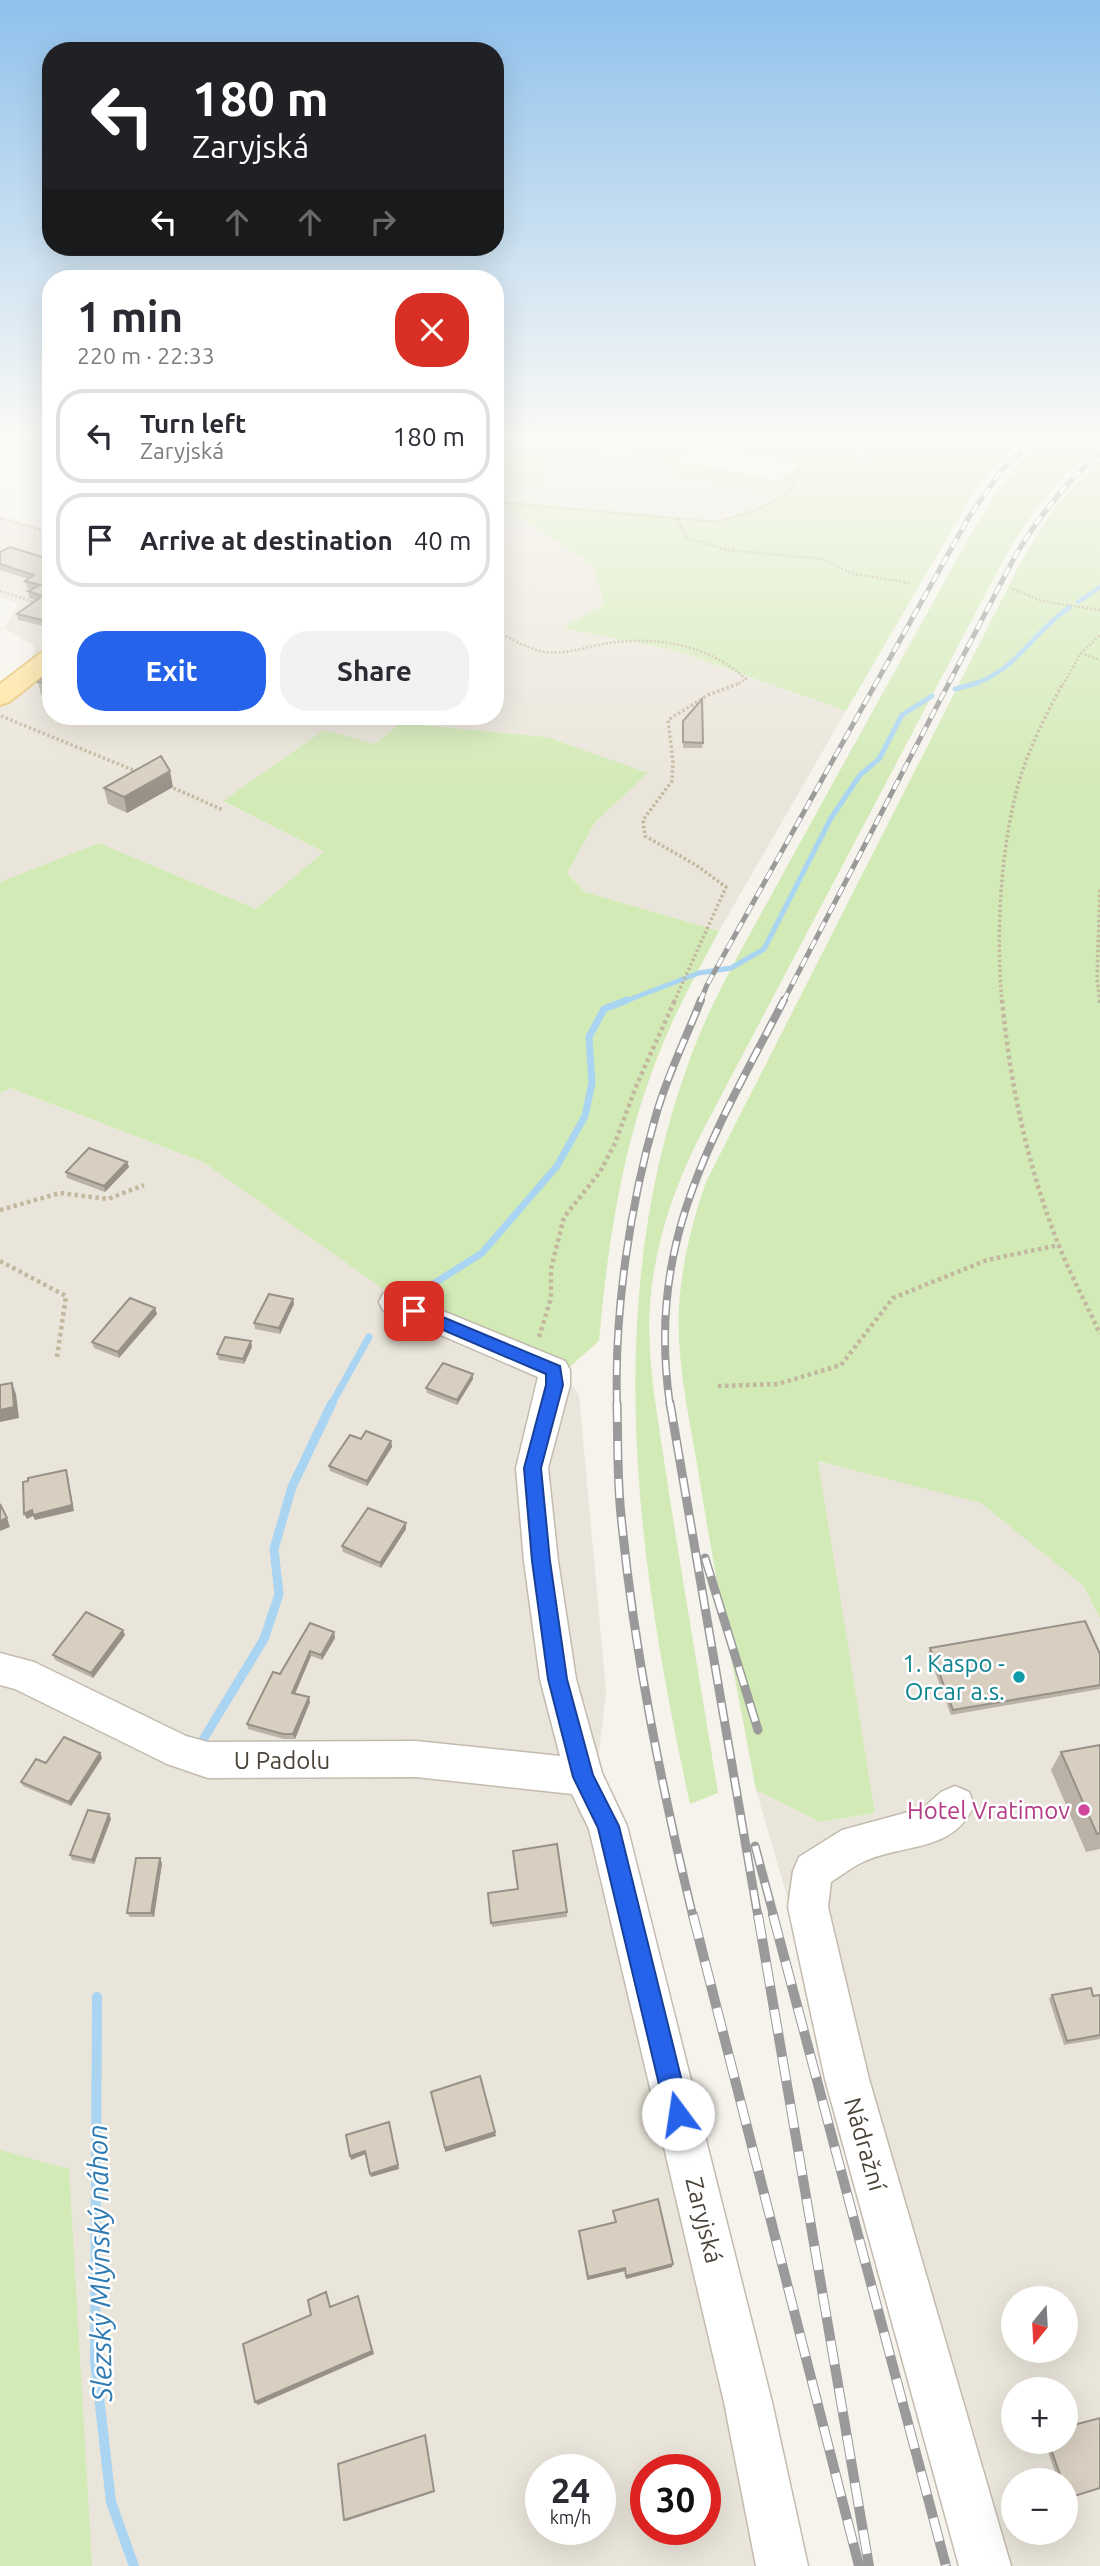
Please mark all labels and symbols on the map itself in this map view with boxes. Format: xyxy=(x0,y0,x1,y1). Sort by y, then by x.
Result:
pin xyxy=(384,1281,444,1341)
place label: 1. Kaspo - Orcar a.s. xyxy=(902,1650,1005,1705)
marker: 1. Kaspo - Orcar a.s. xyxy=(1011,1669,1027,1685)
street label: U Padolu xyxy=(234,1747,330,1774)
place label: Hotel Vratimov xyxy=(907,1797,1070,1824)
marker: Hotel Vratimov xyxy=(1076,1802,1092,1818)
position arrow xyxy=(641,2077,715,2151)
street label: Nádražní xyxy=(839,2094,891,2195)
water label: Slezský Mlýnský náhon xyxy=(81,2124,117,2403)
street label: Zaryjská xyxy=(680,2174,728,2266)
north arrow xyxy=(1001,2286,1078,2362)
speed limit sign: 30 xyxy=(630,2454,721,2545)

